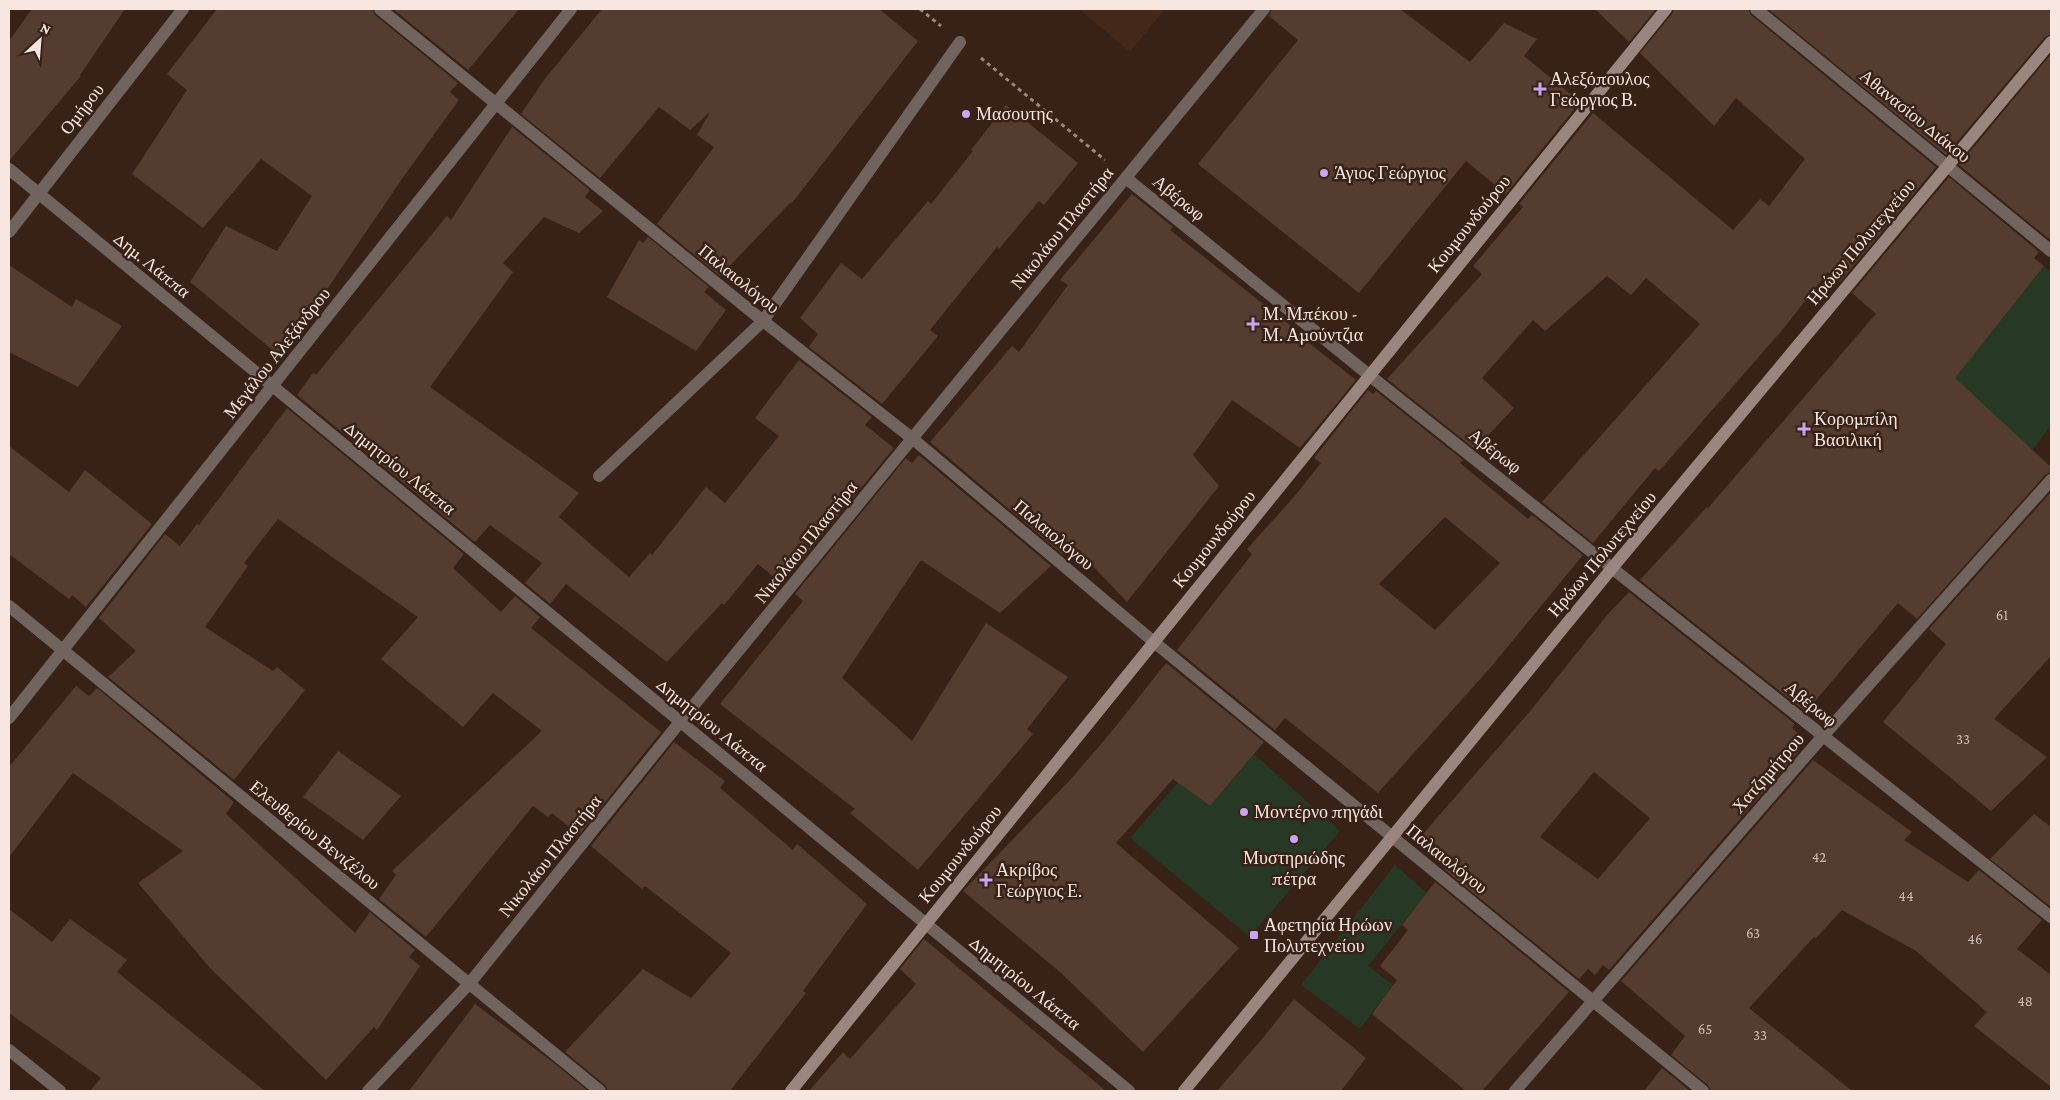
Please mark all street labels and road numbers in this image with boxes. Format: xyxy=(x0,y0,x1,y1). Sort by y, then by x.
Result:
street label: Αθανασίου Διάκου xyxy=(1856,65,1974,167)
street label: Ομήρου xyxy=(56,80,108,138)
street label: Νικολάου Πλαστήρα xyxy=(1007,163,1118,293)
street label: Αβέρωφ xyxy=(1149,171,1209,225)
street label: Κουμουνδούρου xyxy=(1424,171,1515,277)
street label: Ηρώων Πολυτεχνείου xyxy=(1803,175,1919,309)
street label: Δημ. Λάππα xyxy=(110,228,195,302)
street label: Παλαιολόγου xyxy=(695,240,783,318)
street label: Μεγάλου Αλεξάνδρου xyxy=(220,284,334,422)
street label: Δημητρίου Λάππα xyxy=(341,417,460,519)
street label: Αβέρωφ xyxy=(1465,424,1525,478)
street label: Νικολάου Πλαστήρα xyxy=(751,477,862,607)
street label: Κουμουνδούρου xyxy=(1169,486,1260,592)
street label: Ηρώων Πολυτεχνείου xyxy=(1544,487,1660,621)
street label: Παλαιολόγου xyxy=(1010,496,1098,574)
street label: Δημητρίου Λάππα xyxy=(653,674,772,776)
street label: Αβέρωφ xyxy=(1781,677,1841,731)
street label: Χατζημήτρου xyxy=(1728,729,1808,817)
street label: Ελευθερίου Βενιζέλου xyxy=(246,776,384,894)
street label: Νικολάου Πλαστήρα xyxy=(495,791,606,921)
street label: Κουμουνδούρου xyxy=(915,801,1006,907)
street label: Παλαιολόγου xyxy=(1403,820,1491,898)
street label: Δημητρίου Λάππα xyxy=(966,932,1085,1034)

